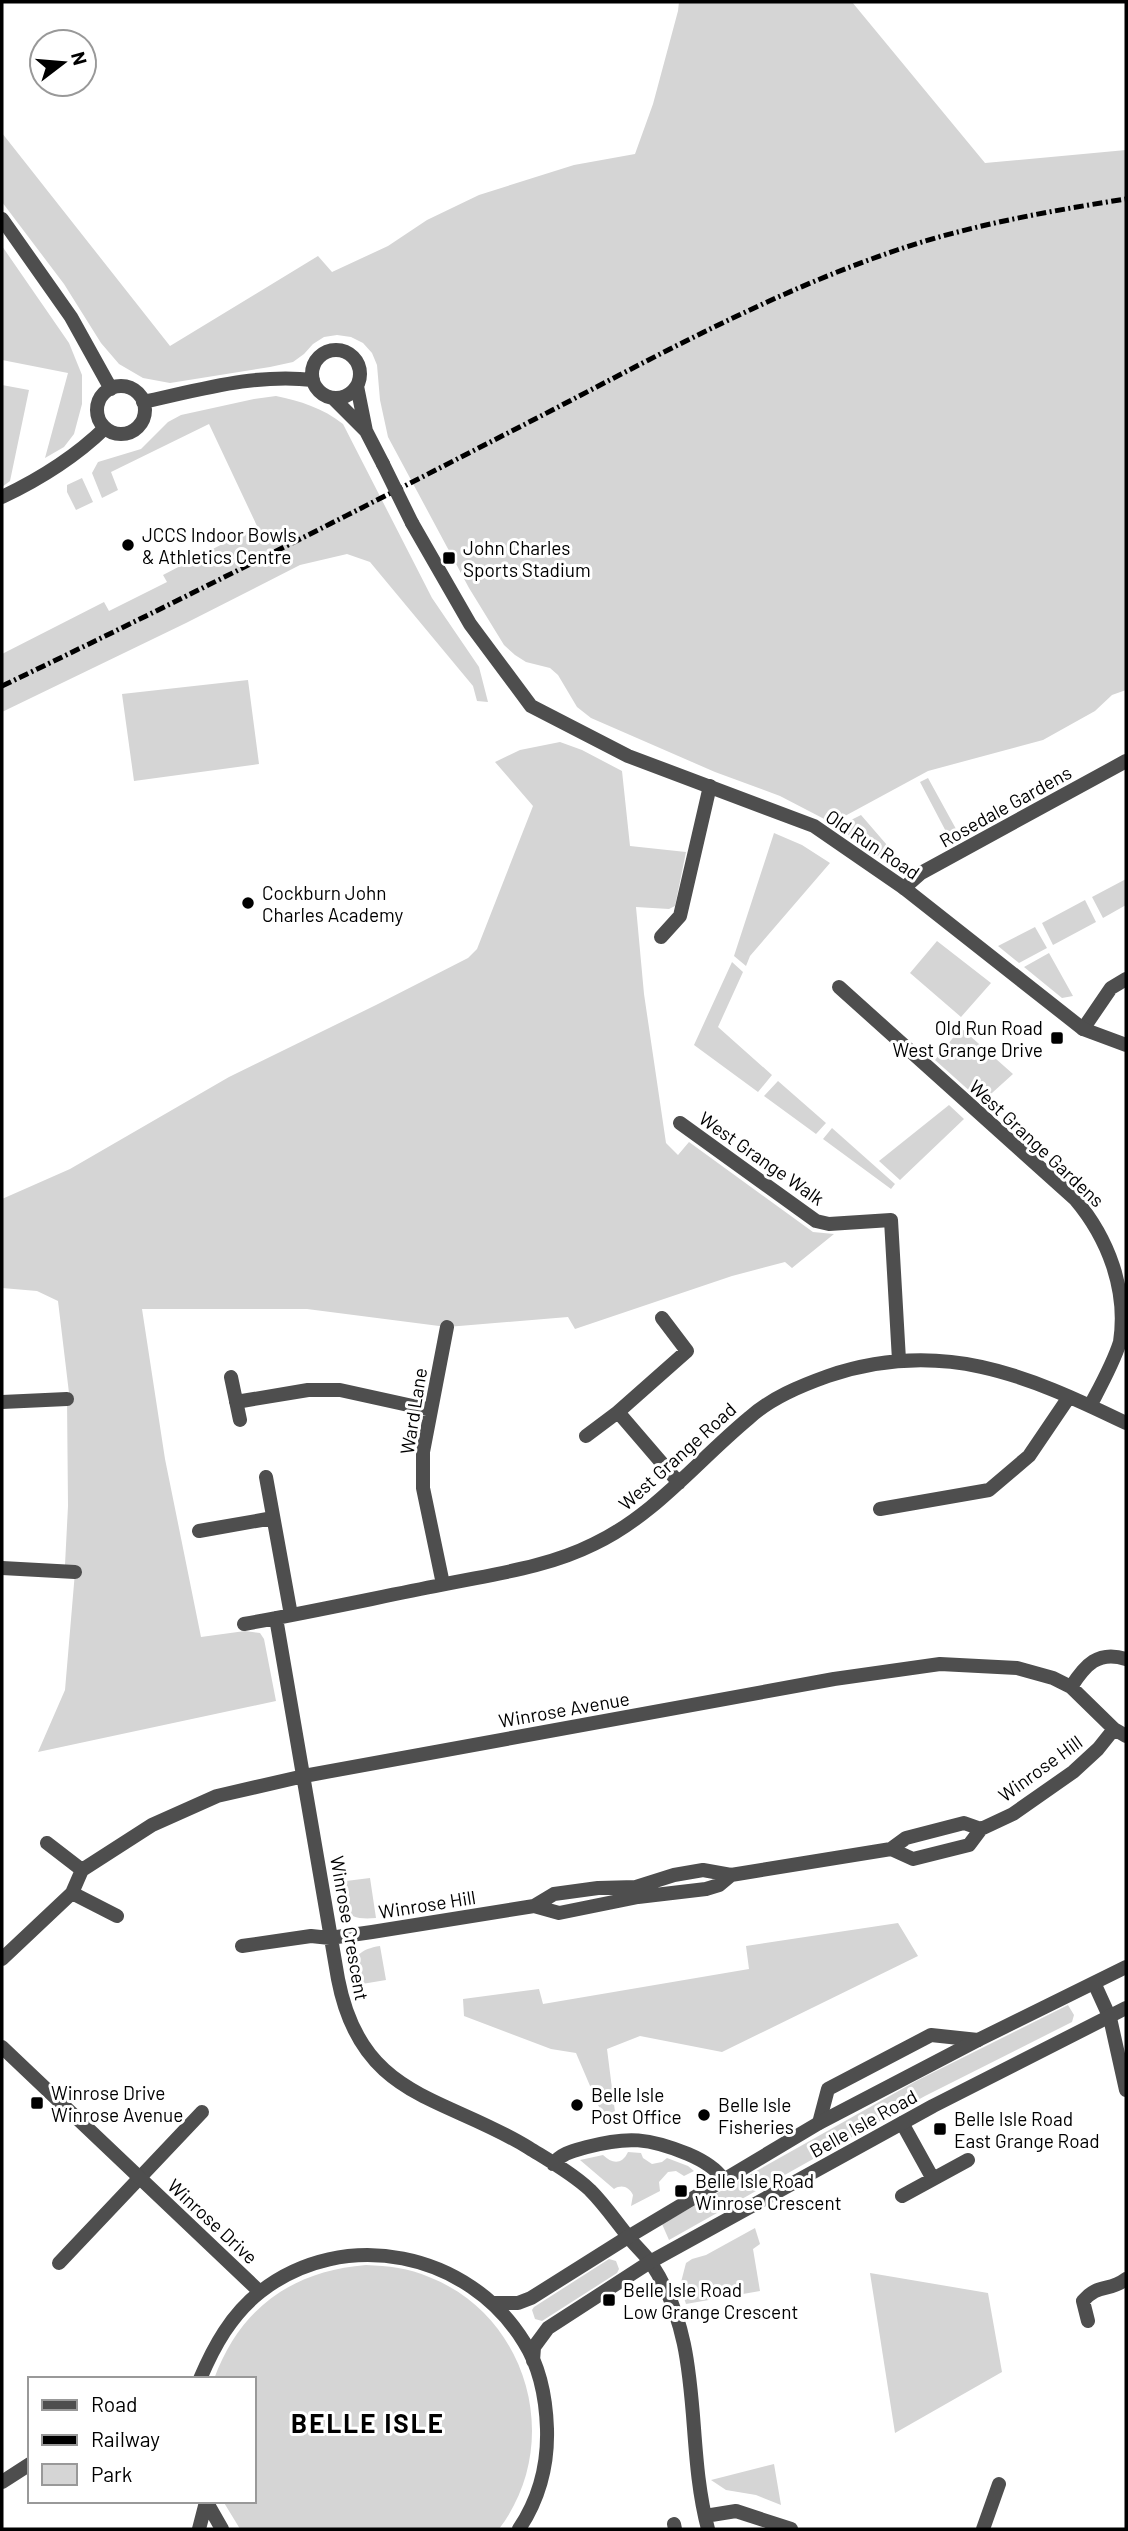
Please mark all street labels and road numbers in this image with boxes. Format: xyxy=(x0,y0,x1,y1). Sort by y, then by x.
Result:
street label: Rosedale Gardens xyxy=(935,760,1075,852)
street label: Old Run Road xyxy=(822,804,924,884)
street label: West Grange Gardens xyxy=(965,1075,1109,1211)
street label: West Grange Walk xyxy=(695,1106,829,1210)
street label: Ward Lane xyxy=(395,1366,431,1456)
street label: West Grange Road xyxy=(614,1397,740,1515)
street label: Winrose Avenue xyxy=(497,1686,631,1732)
street label: Winrose Hill xyxy=(994,1730,1086,1806)
street label: Winrose Crescent xyxy=(326,1854,374,2002)
street label: Winrose Hill xyxy=(377,1885,477,1923)
street label: Belle Isle Road xyxy=(805,2084,921,2162)
street label: Winrose Drive xyxy=(163,2174,263,2268)

